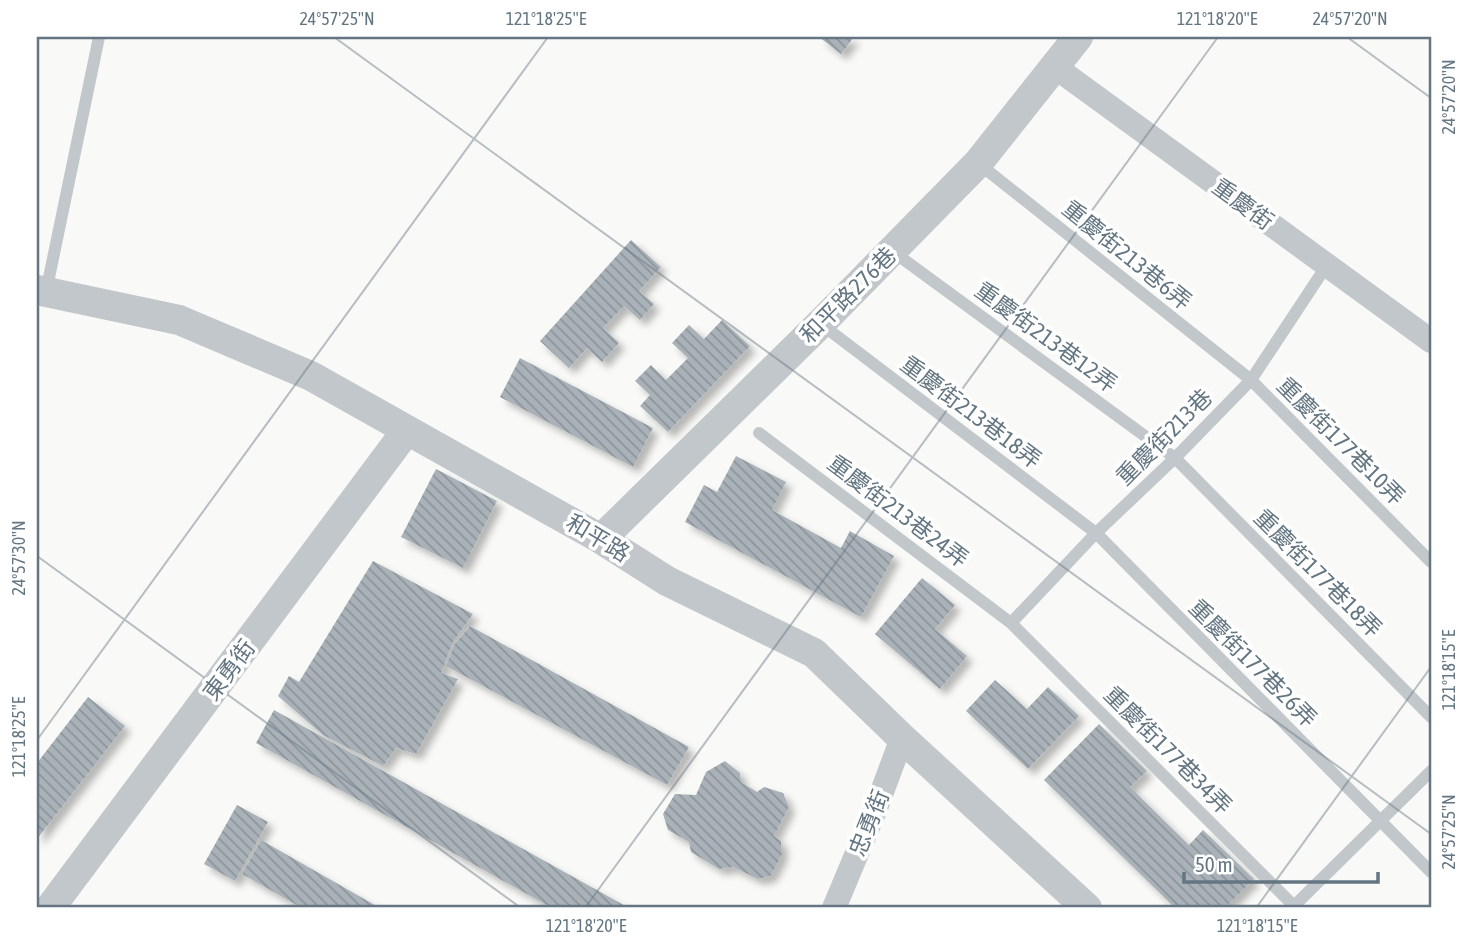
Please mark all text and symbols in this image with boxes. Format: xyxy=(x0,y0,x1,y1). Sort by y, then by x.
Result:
text: 24°57'25"N xyxy=(299,8,375,29)
text: 121°18'25"E xyxy=(506,8,587,29)
text: 121°18'20"E xyxy=(1177,8,1258,29)
text: 24°57'20"N xyxy=(1312,8,1388,29)
text: 24°57'20"N xyxy=(1438,59,1459,135)
street label: 重慶街 xyxy=(1207,173,1279,235)
street label: 重慶街213巷6弄 xyxy=(1057,195,1197,315)
street label: 和平路276巷 xyxy=(795,242,901,348)
street label: 重慶街213巷12弄 xyxy=(970,277,1122,397)
street label: 重慶街213巷18弄 xyxy=(896,351,1046,473)
street label: 重慶街177巷10弄 xyxy=(1272,372,1410,510)
street label: 重慶街213巷 xyxy=(1111,384,1217,490)
street label: 重慶街213巷24弄 xyxy=(823,450,973,572)
street label: 重慶街177巷18弄 xyxy=(1249,504,1387,642)
street label: 和平路 xyxy=(562,509,634,567)
text: 24°57'30"N xyxy=(8,520,29,596)
street label: 重慶街177巷26弄 xyxy=(1184,594,1322,732)
text: 121°18'15"E xyxy=(1438,629,1459,710)
street label: 東勇街 xyxy=(198,635,260,705)
street label: 重慶街177巷34弄 xyxy=(1099,681,1237,819)
text: 121°18'25"E xyxy=(8,696,29,777)
street label: 忠勇街 xyxy=(844,786,894,860)
text: 24°57'25"N xyxy=(1438,794,1459,870)
scale bar xyxy=(1184,840,1379,884)
text: 50 m xyxy=(1195,852,1233,876)
text: 121°18'20"E xyxy=(546,915,627,936)
text: 121°18'15"E xyxy=(1217,915,1298,936)

